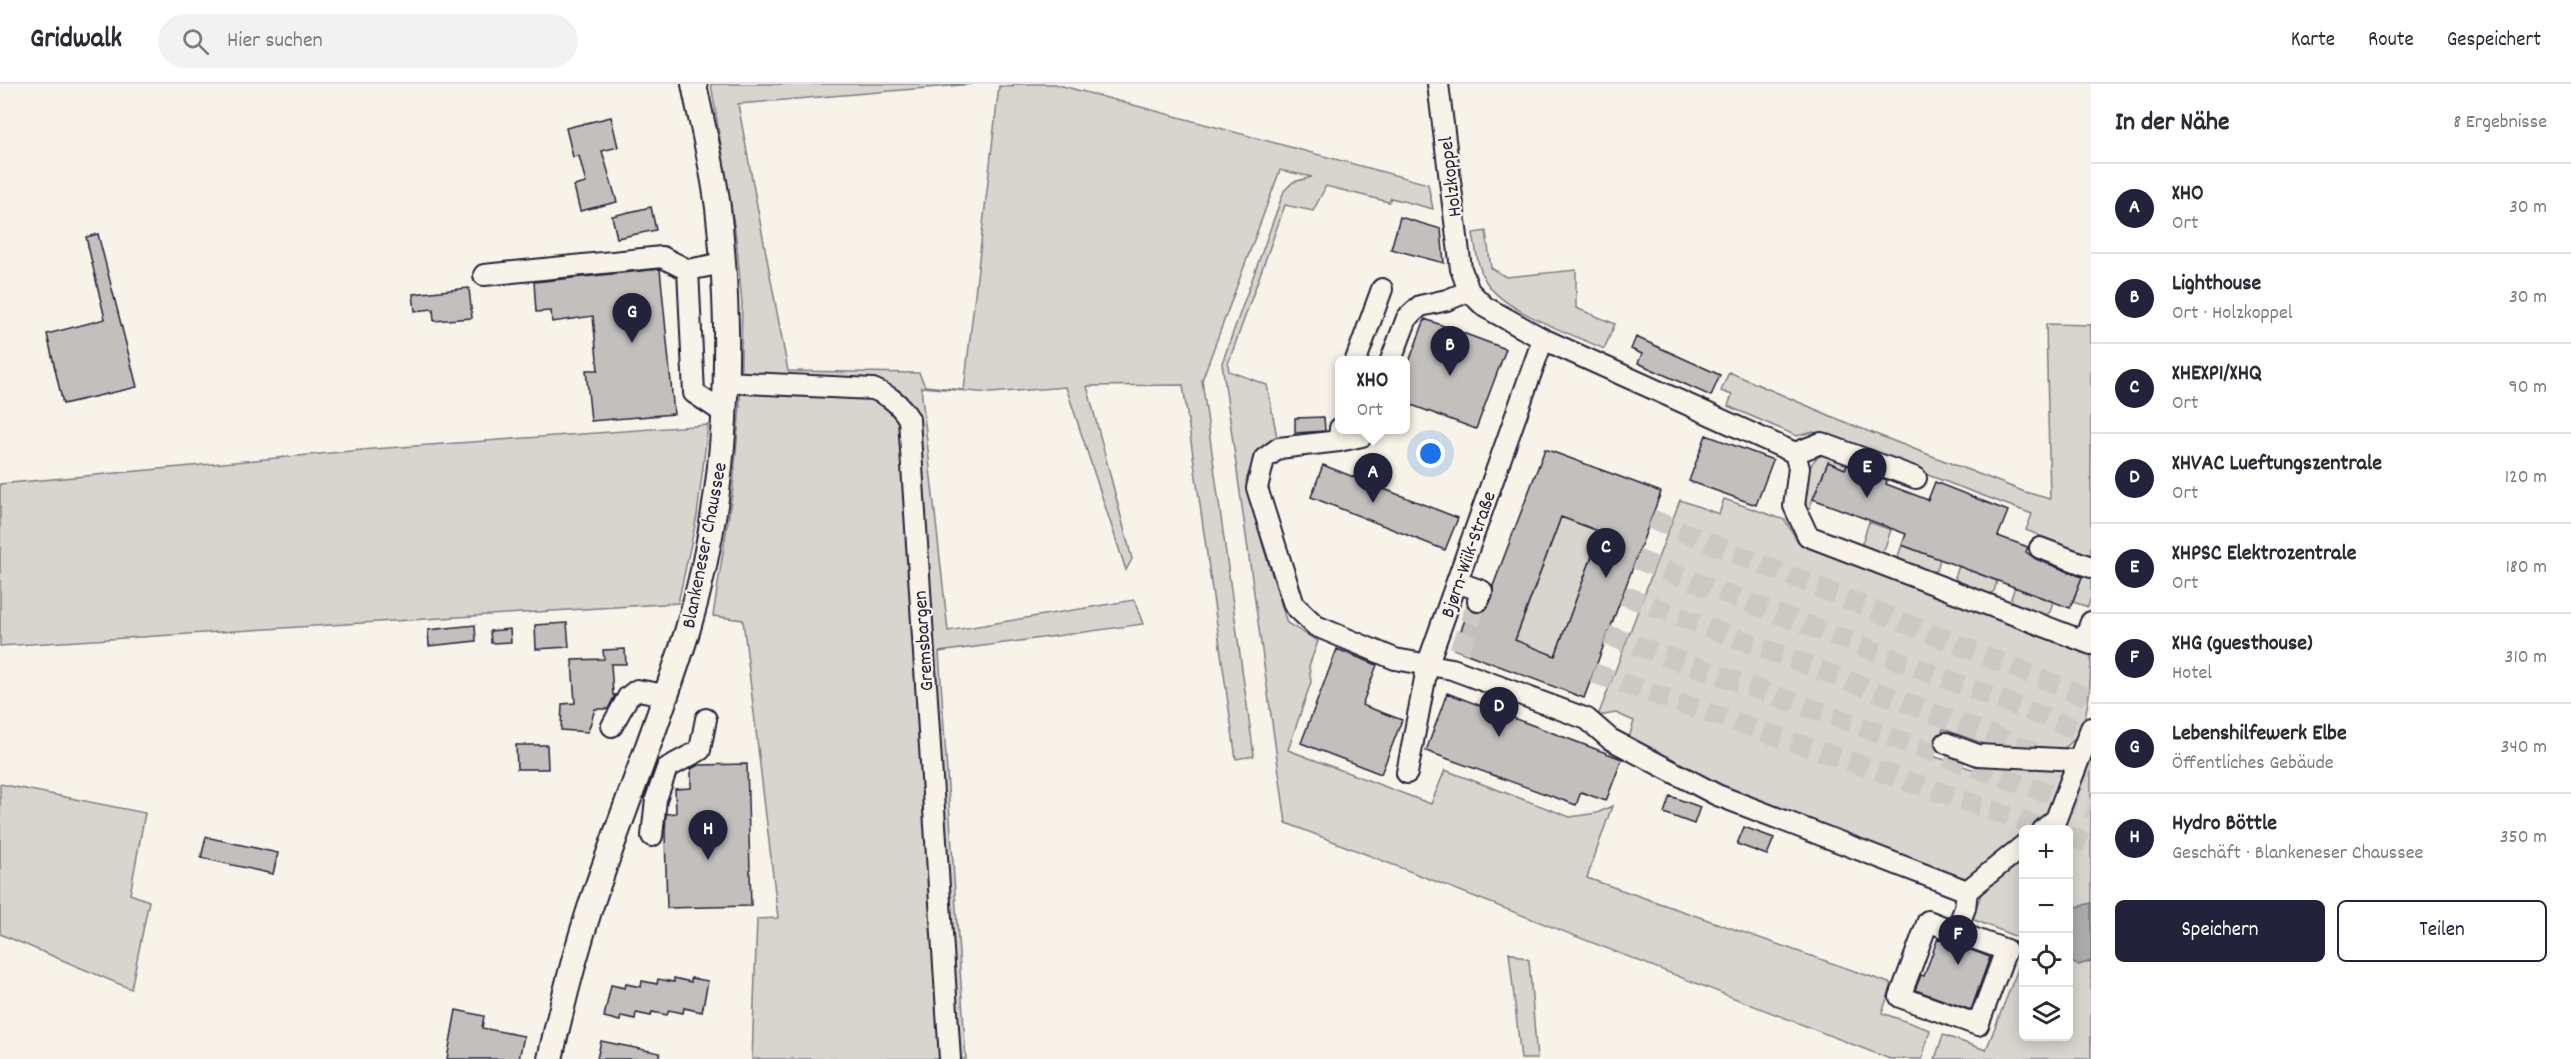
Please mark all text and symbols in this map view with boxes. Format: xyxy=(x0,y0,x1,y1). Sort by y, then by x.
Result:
search box xyxy=(158,14,578,68)
text: Gridwalk xyxy=(30,21,122,61)
icon: search xyxy=(179,25,212,58)
text: Hier suchen xyxy=(227,26,323,57)
text: Karte xyxy=(2291,26,2335,56)
text: Route xyxy=(2368,26,2414,56)
text: Gespeichert xyxy=(2447,26,2541,56)
text: In der Nähe xyxy=(2115,105,2229,142)
text: 8 Ergebnisse xyxy=(2453,109,2547,137)
street label: Holzkoppel xyxy=(1433,135,1471,218)
text: XHO xyxy=(2172,179,2204,210)
text: A xyxy=(2129,194,2140,222)
text: 30 m xyxy=(2509,194,2547,222)
text: Ort xyxy=(2172,210,2198,238)
text: Lighthouse xyxy=(2172,269,2261,300)
text: B xyxy=(2130,284,2139,312)
text: 30 m xyxy=(2509,284,2547,312)
pin: G xyxy=(612,294,652,343)
text: Ort · Holzkoppel xyxy=(2172,300,2293,328)
pin: B xyxy=(1430,326,1470,376)
popup xyxy=(1335,356,1410,434)
text: XHEXP1/XHQ xyxy=(2172,359,2262,390)
text: XHO xyxy=(1357,366,1388,397)
text: C xyxy=(2130,374,2139,402)
text: 90 m xyxy=(2509,374,2547,402)
text: Ort xyxy=(2172,390,2198,418)
text: Ort xyxy=(1357,397,1383,425)
your location xyxy=(1416,439,1445,468)
pin: E xyxy=(1848,448,1886,498)
text: XHVAC Lueftungszentrale xyxy=(2172,449,2382,480)
pin: A xyxy=(1354,454,1392,503)
street label: Blankeneser Chaussee xyxy=(676,460,736,631)
text: D xyxy=(2129,464,2140,492)
text: 120 m xyxy=(2505,464,2547,492)
text: Ort xyxy=(2172,480,2198,508)
street label: Bjørn-Wiik-Straße xyxy=(1435,488,1505,622)
pin: C xyxy=(1586,528,1626,578)
text: XHPSC Elektrozentrale xyxy=(2172,539,2356,570)
text: E xyxy=(2130,554,2139,582)
text: 180 m xyxy=(2505,554,2547,582)
text: Ort xyxy=(2172,570,2198,598)
street label: Gremsbargen xyxy=(908,590,942,692)
text: XHG (guesthouse) xyxy=(2172,629,2313,660)
text: F xyxy=(2130,644,2139,672)
text: 310 m xyxy=(2505,644,2547,672)
text: Hotel xyxy=(2172,660,2212,688)
pin: D xyxy=(1480,688,1518,737)
text: Lebenshilfewerk Elbe xyxy=(2172,719,2347,750)
text: G xyxy=(2129,734,2140,762)
text: 340 m xyxy=(2501,734,2547,762)
text: Öffentliches Gebäude xyxy=(2172,750,2334,778)
text: Hydro Böttle xyxy=(2172,809,2277,840)
pin: H xyxy=(688,810,728,860)
text: H xyxy=(2129,824,2140,852)
text: 350 m xyxy=(2500,824,2547,852)
map controls xyxy=(2019,825,2073,1041)
button: + xyxy=(2019,825,2073,879)
text: Geschäft · Blankeneser Chaussee xyxy=(2172,840,2423,868)
button: − xyxy=(2019,879,2073,933)
button: Speichern xyxy=(2115,900,2325,962)
button: Teilen xyxy=(2337,900,2547,962)
pin: F xyxy=(1938,916,1978,965)
button: locate xyxy=(2019,933,2073,987)
button: layers xyxy=(2019,987,2073,1041)

